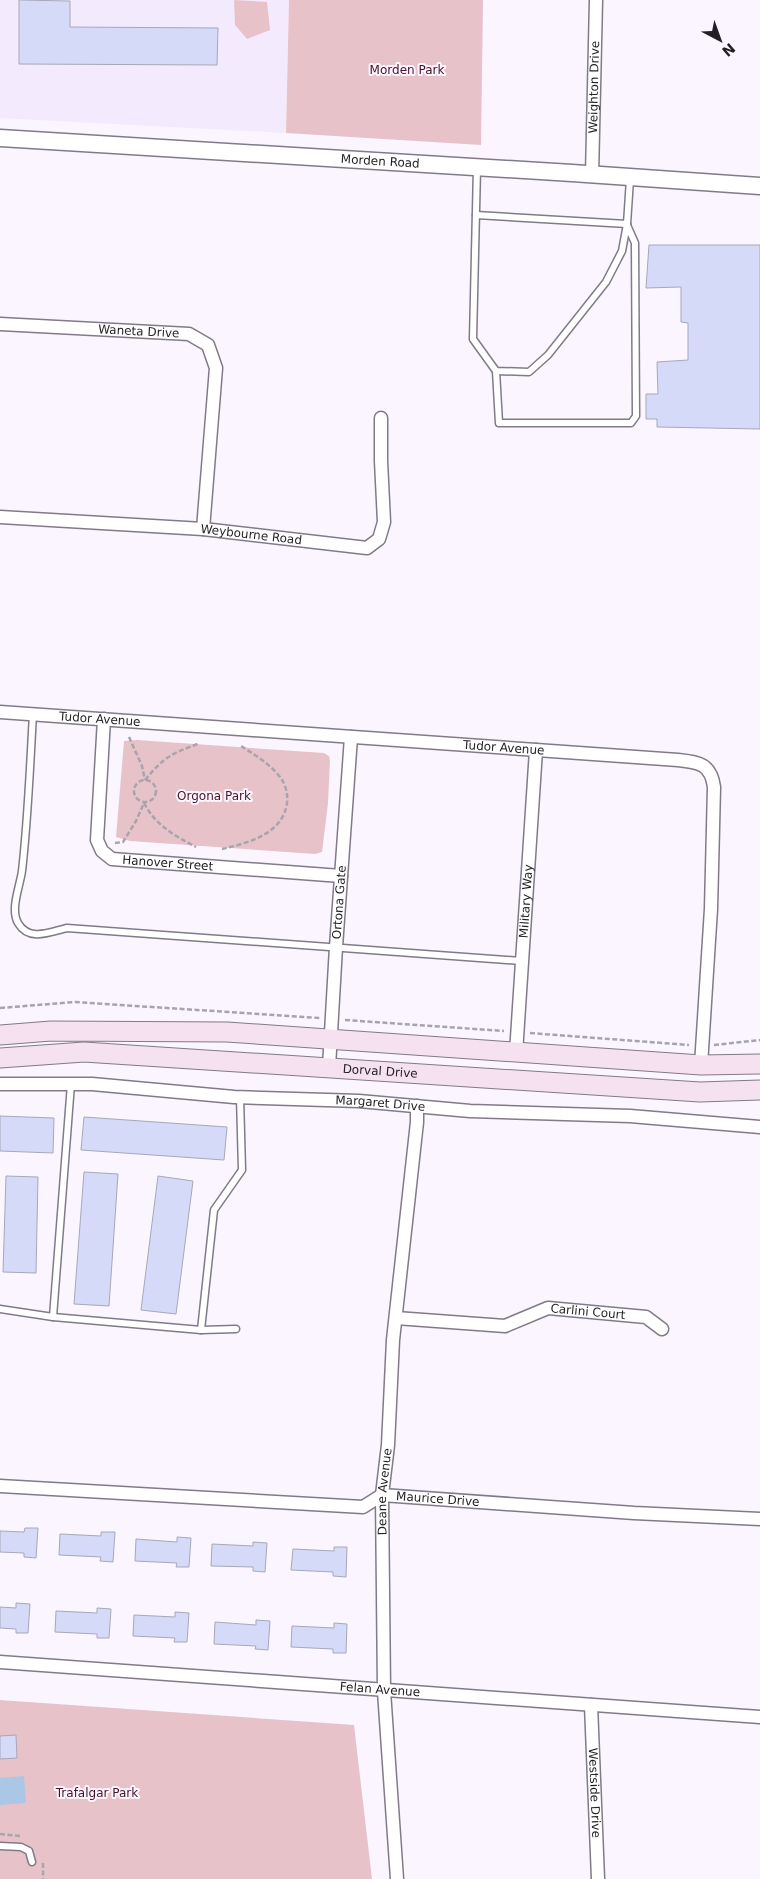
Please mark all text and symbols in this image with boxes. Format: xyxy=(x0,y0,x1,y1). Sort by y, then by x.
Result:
north arrow xyxy=(695,15,745,65)
text: N xyxy=(719,40,738,60)
street label: Weighton Drive xyxy=(586,41,602,134)
park label: Morden Park xyxy=(370,63,444,77)
street label: Morden Road xyxy=(340,152,420,171)
street label: Waneta Drive xyxy=(98,322,180,340)
street label: Weybourne Road xyxy=(200,522,303,547)
street label: Tudor Avenue xyxy=(58,709,141,729)
street label: Tudor Avenue xyxy=(462,738,545,758)
park label: Orgona Park xyxy=(177,789,251,803)
street label: Hanover Street xyxy=(122,853,214,874)
street label: Military Way xyxy=(517,864,535,939)
street label: Ortona Gate xyxy=(330,865,349,940)
street label: Dorval Drive xyxy=(342,1062,418,1081)
street label: Margaret Drive xyxy=(335,1093,426,1114)
street label: Carlini Court xyxy=(550,1301,626,1322)
street label: Deane Avenue xyxy=(375,1447,395,1535)
street label: Maurice Drive xyxy=(396,1489,480,1509)
street label: Felan Avenue xyxy=(339,1680,421,1699)
street label: Westside Drive xyxy=(586,1748,603,1838)
park label: Trafalgar Park xyxy=(55,1786,138,1800)

